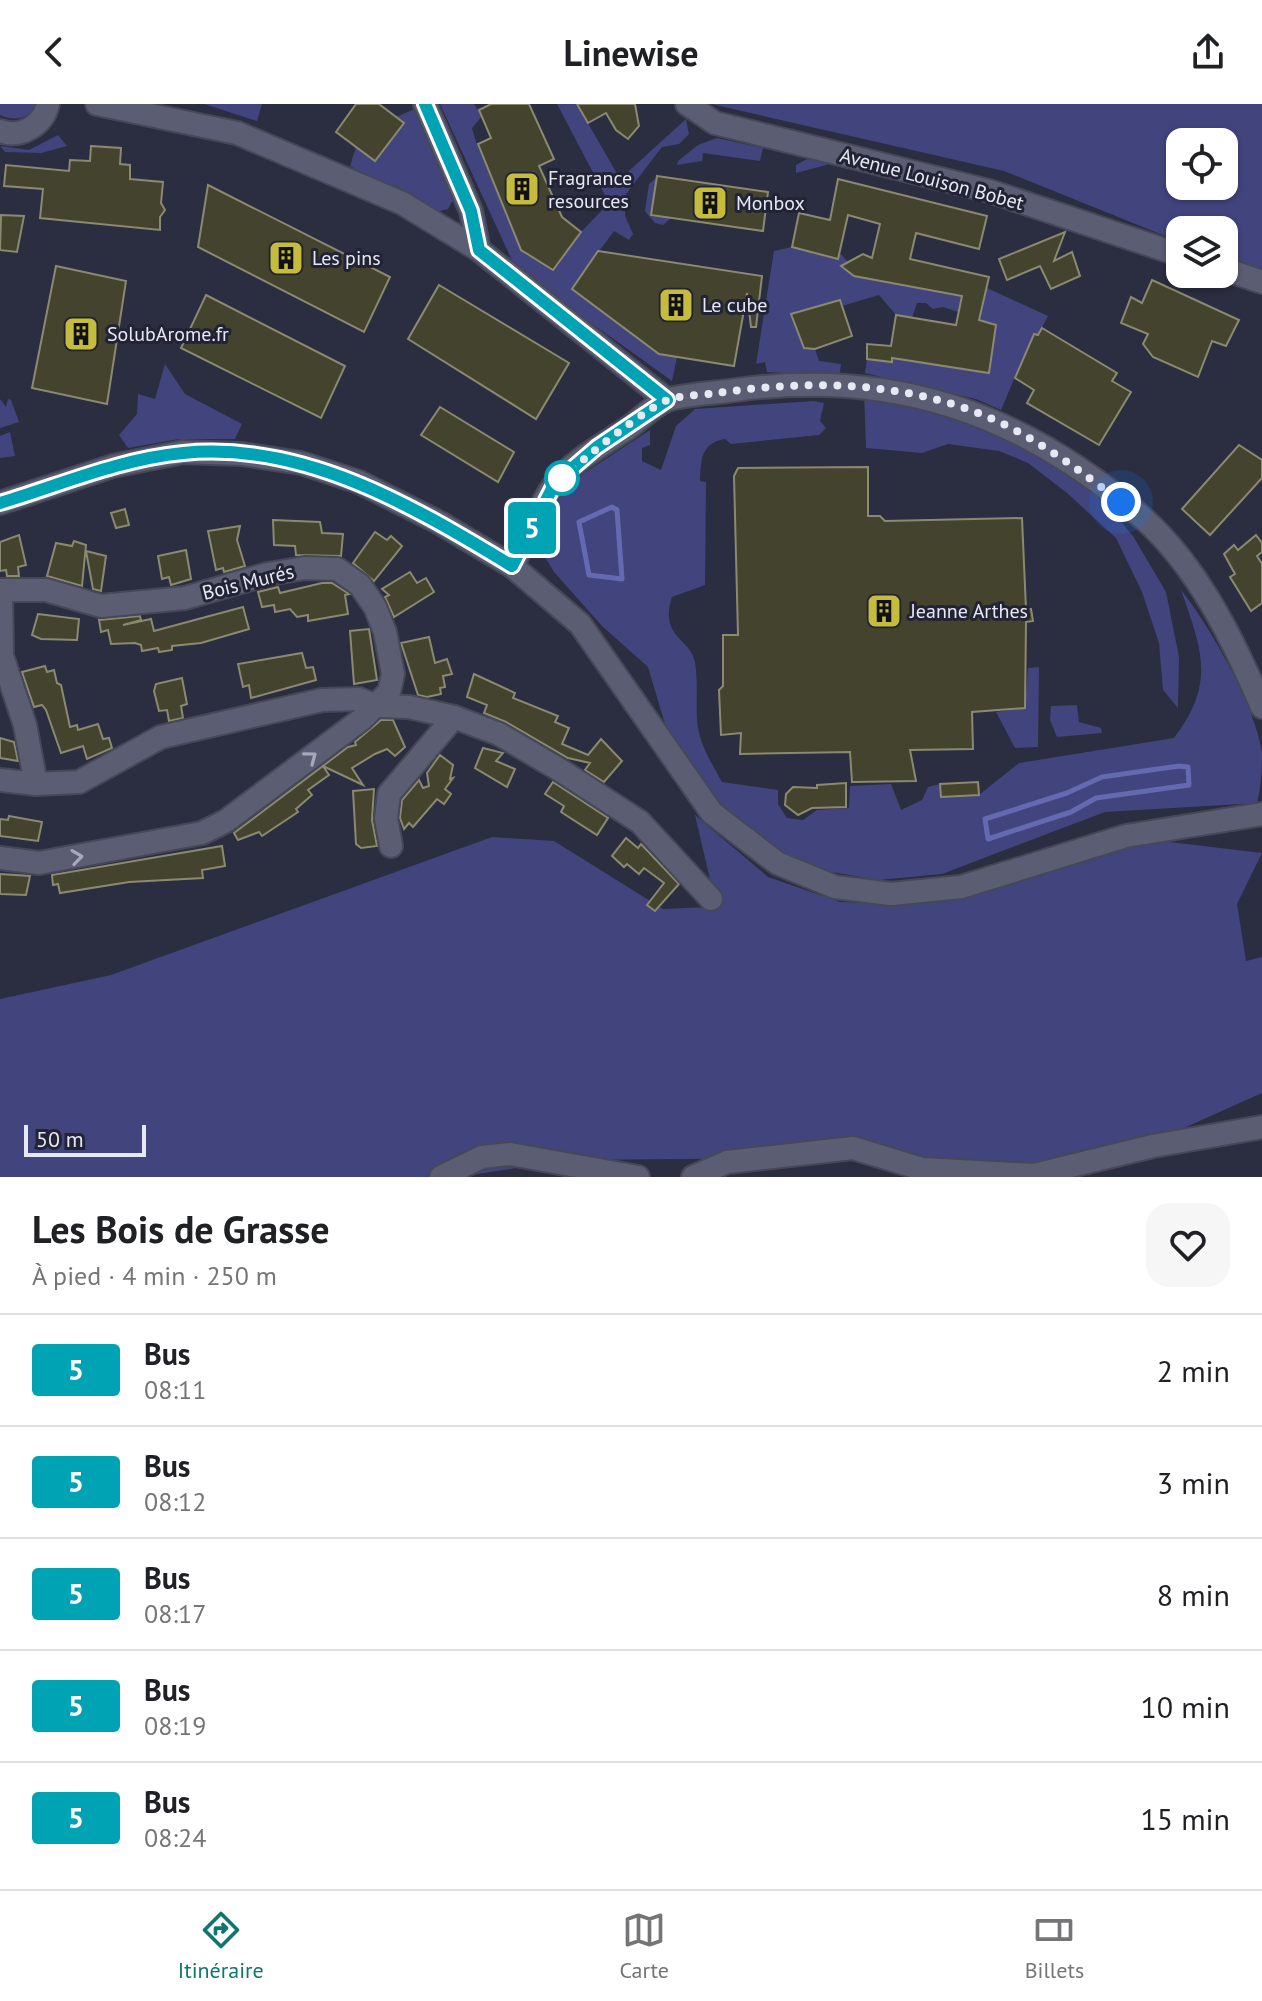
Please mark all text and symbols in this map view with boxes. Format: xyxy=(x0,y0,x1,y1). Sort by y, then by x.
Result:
text: Linewise xyxy=(563,29,699,76)
icon: back xyxy=(32,30,76,74)
icon: share xyxy=(1186,30,1230,74)
map controls xyxy=(1166,128,1238,288)
button: locate xyxy=(1166,128,1238,200)
street label: Avenue Louison Bobet xyxy=(837,142,1027,216)
place label: Fragrance resources xyxy=(548,165,632,214)
building icon: Fragrance resources xyxy=(503,170,541,208)
building icon: Monbox xyxy=(691,184,729,222)
place label: Monbox xyxy=(736,190,805,216)
button: layers xyxy=(1166,216,1238,288)
building icon: Les pins xyxy=(267,239,305,277)
place label: Les pins xyxy=(312,245,381,271)
building icon: Le cube xyxy=(657,286,695,324)
place label: Le cube xyxy=(702,292,767,318)
building icon: SolubArome.fr xyxy=(62,315,100,353)
place label: SolubArome.fr xyxy=(107,321,229,347)
unlabelled marker xyxy=(545,461,579,495)
your location xyxy=(1101,482,1141,522)
line badge: 5 xyxy=(506,502,558,554)
text: 5 xyxy=(524,509,540,546)
street label: Bois Murés xyxy=(199,558,297,606)
building icon: Jeanne Arthes xyxy=(865,592,903,630)
place label: Jeanne Arthes xyxy=(909,598,1028,624)
one-way arrow xyxy=(302,753,317,767)
one-way arrow xyxy=(70,849,84,866)
scale bar xyxy=(24,1121,146,1157)
text: 50 m xyxy=(36,1125,84,1153)
button: heart xyxy=(1146,1203,1230,1287)
text: Les Bois de Grasse xyxy=(32,1204,330,1253)
text: À pied · 4 min · 250 m xyxy=(32,1259,277,1292)
text: Bus xyxy=(144,1334,191,1373)
text: 5 xyxy=(68,1351,84,1388)
text: 2 min xyxy=(1157,1351,1230,1390)
text: 08:11 xyxy=(144,1373,206,1406)
text: Bus xyxy=(144,1446,191,1485)
text: 5 xyxy=(68,1463,84,1500)
text: 3 min xyxy=(1157,1463,1230,1502)
text: 08:12 xyxy=(144,1485,206,1518)
text: Bus xyxy=(144,1558,191,1597)
text: 5 xyxy=(68,1575,84,1612)
text: 8 min xyxy=(1157,1575,1230,1614)
text: 08:17 xyxy=(144,1597,206,1630)
text: Bus xyxy=(144,1670,191,1709)
text: 5 xyxy=(68,1687,84,1724)
text: 10 min xyxy=(1140,1687,1230,1726)
text: 08:19 xyxy=(144,1709,206,1742)
text: Bus xyxy=(144,1782,191,1821)
text: 5 xyxy=(68,1799,84,1836)
text: 15 min xyxy=(1140,1799,1230,1838)
text: 08:24 xyxy=(144,1821,206,1854)
tab: Itinéraire xyxy=(178,1908,264,1984)
tab: Carte xyxy=(619,1908,669,1984)
tab: Billets xyxy=(1025,1908,1084,1984)

